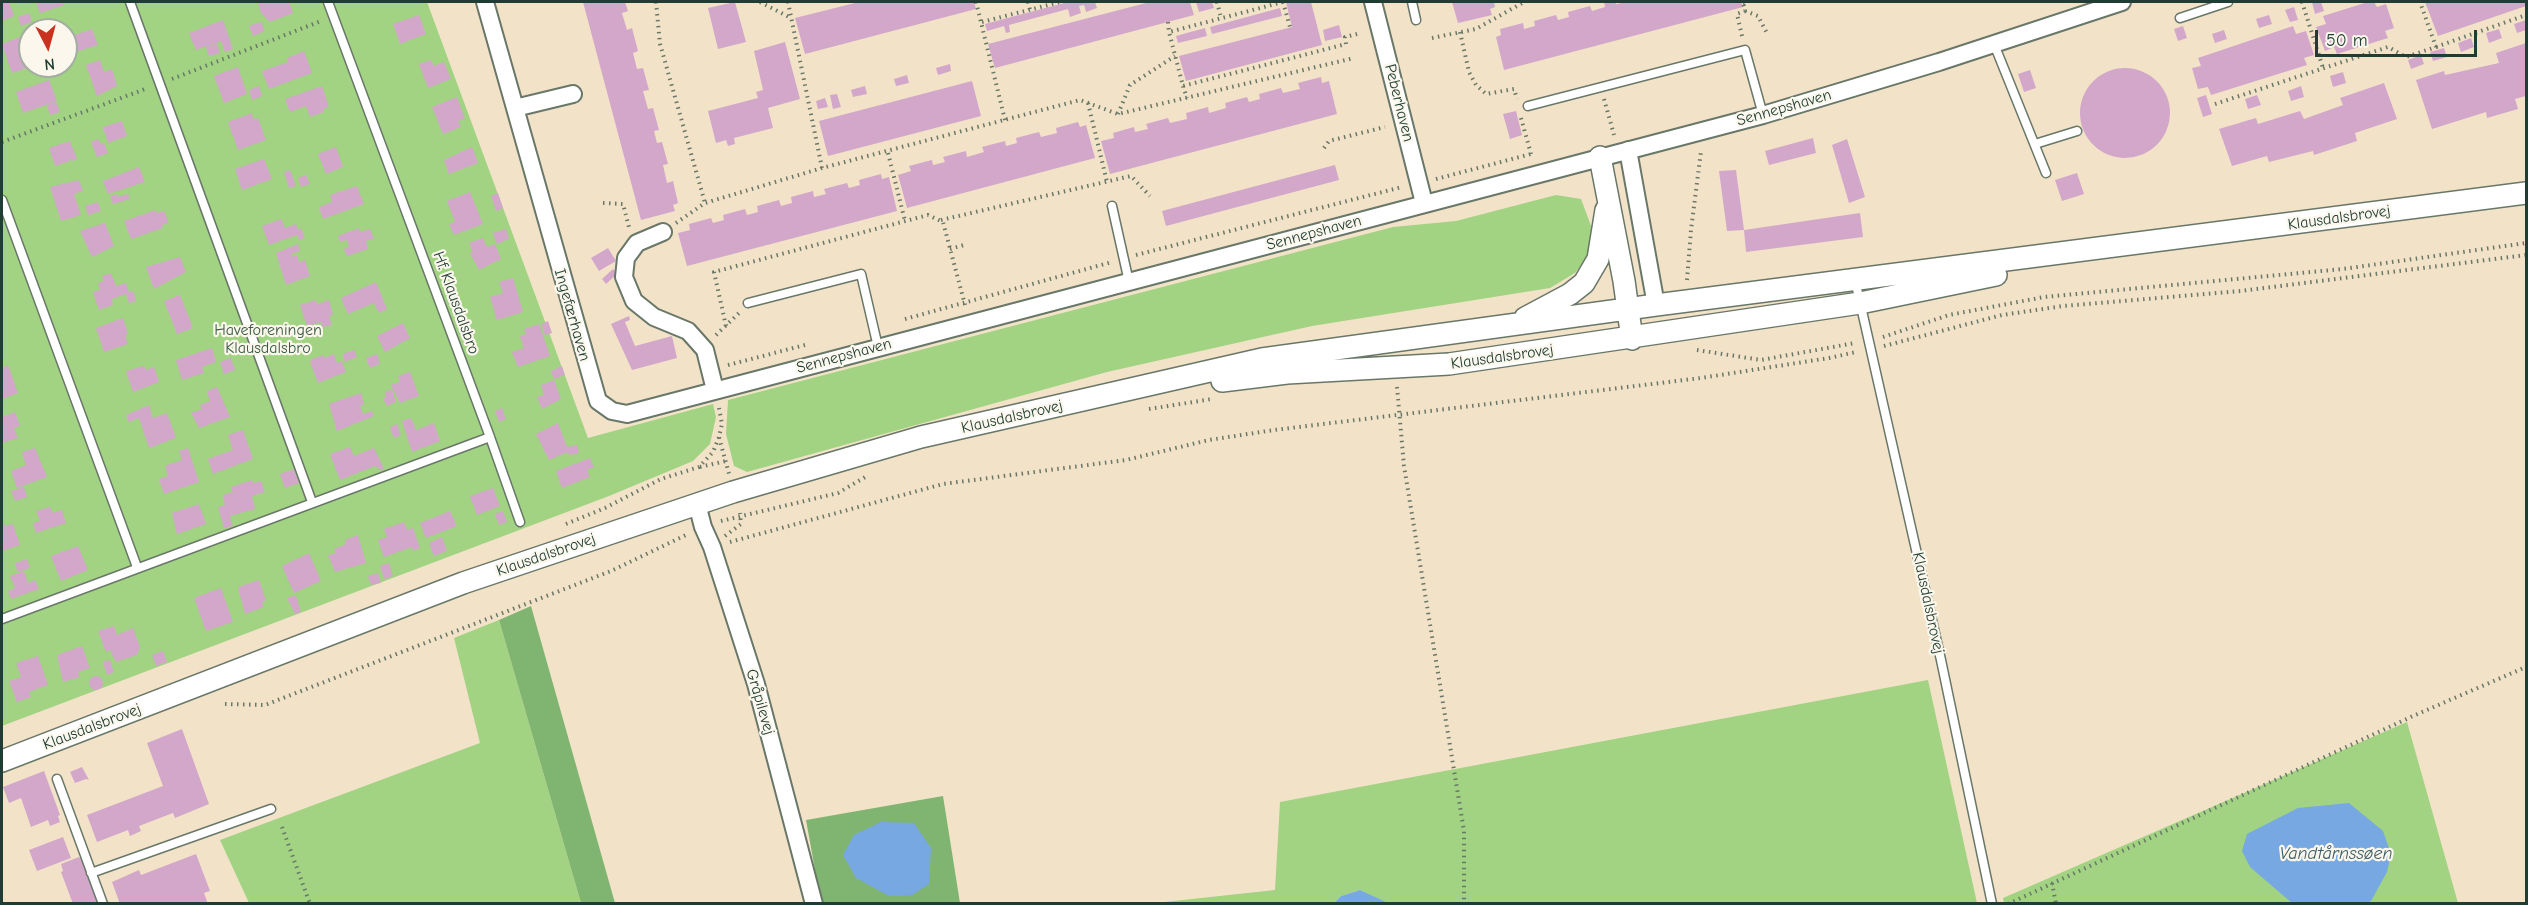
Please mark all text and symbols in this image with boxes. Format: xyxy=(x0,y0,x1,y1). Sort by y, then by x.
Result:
north arrow xyxy=(18,18,78,78)
scale bar xyxy=(2318,18,2480,56)
text: 50 m xyxy=(2326,30,2368,51)
text: N xyxy=(44,54,56,73)
street label: Peberhaven xyxy=(1380,62,1418,144)
street label: Sennepshaven xyxy=(1734,85,1834,131)
street label: Klausdalsbrovej xyxy=(2286,201,2392,235)
street label: Sennepshaven xyxy=(1264,211,1364,255)
street label: Hf. Klausdalsbro xyxy=(429,249,483,357)
street label: Ingefærhaven xyxy=(550,267,594,363)
park label: Haveforeningen Klausdalsbro xyxy=(214,320,322,358)
street label: Sennepshaven xyxy=(794,334,894,378)
street label: Klausdalsbrovej xyxy=(1449,340,1555,374)
street label: Klausdalsbrovej xyxy=(959,396,1065,438)
street label: Klausdalsbrovej xyxy=(494,529,598,581)
street label: Klausdalsbrovej xyxy=(1908,550,1948,656)
street label: Gråpilevej xyxy=(741,667,779,737)
street label: Klausdalsbrovej xyxy=(40,699,144,755)
water label: Vandtårnssøen xyxy=(2279,843,2393,865)

